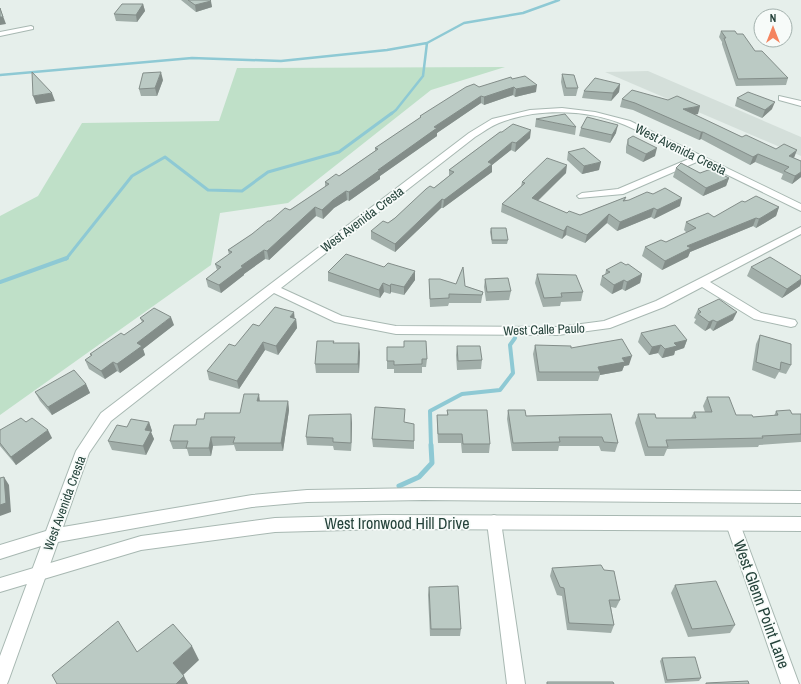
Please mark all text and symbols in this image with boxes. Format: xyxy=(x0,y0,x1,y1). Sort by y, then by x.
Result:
north arrow xyxy=(753,8,793,48)
text: N xyxy=(770,11,776,25)
street label: West Avenida Cresta xyxy=(632,120,729,179)
street label: West Avenida Cresta xyxy=(317,183,407,256)
street label: West Calle Paulo xyxy=(503,320,585,339)
street label: West Avenida Cresta xyxy=(39,453,90,553)
street label: West Ironwood Hill Drive xyxy=(325,512,469,534)
street label: West Glenn Point Lane xyxy=(728,537,796,671)

